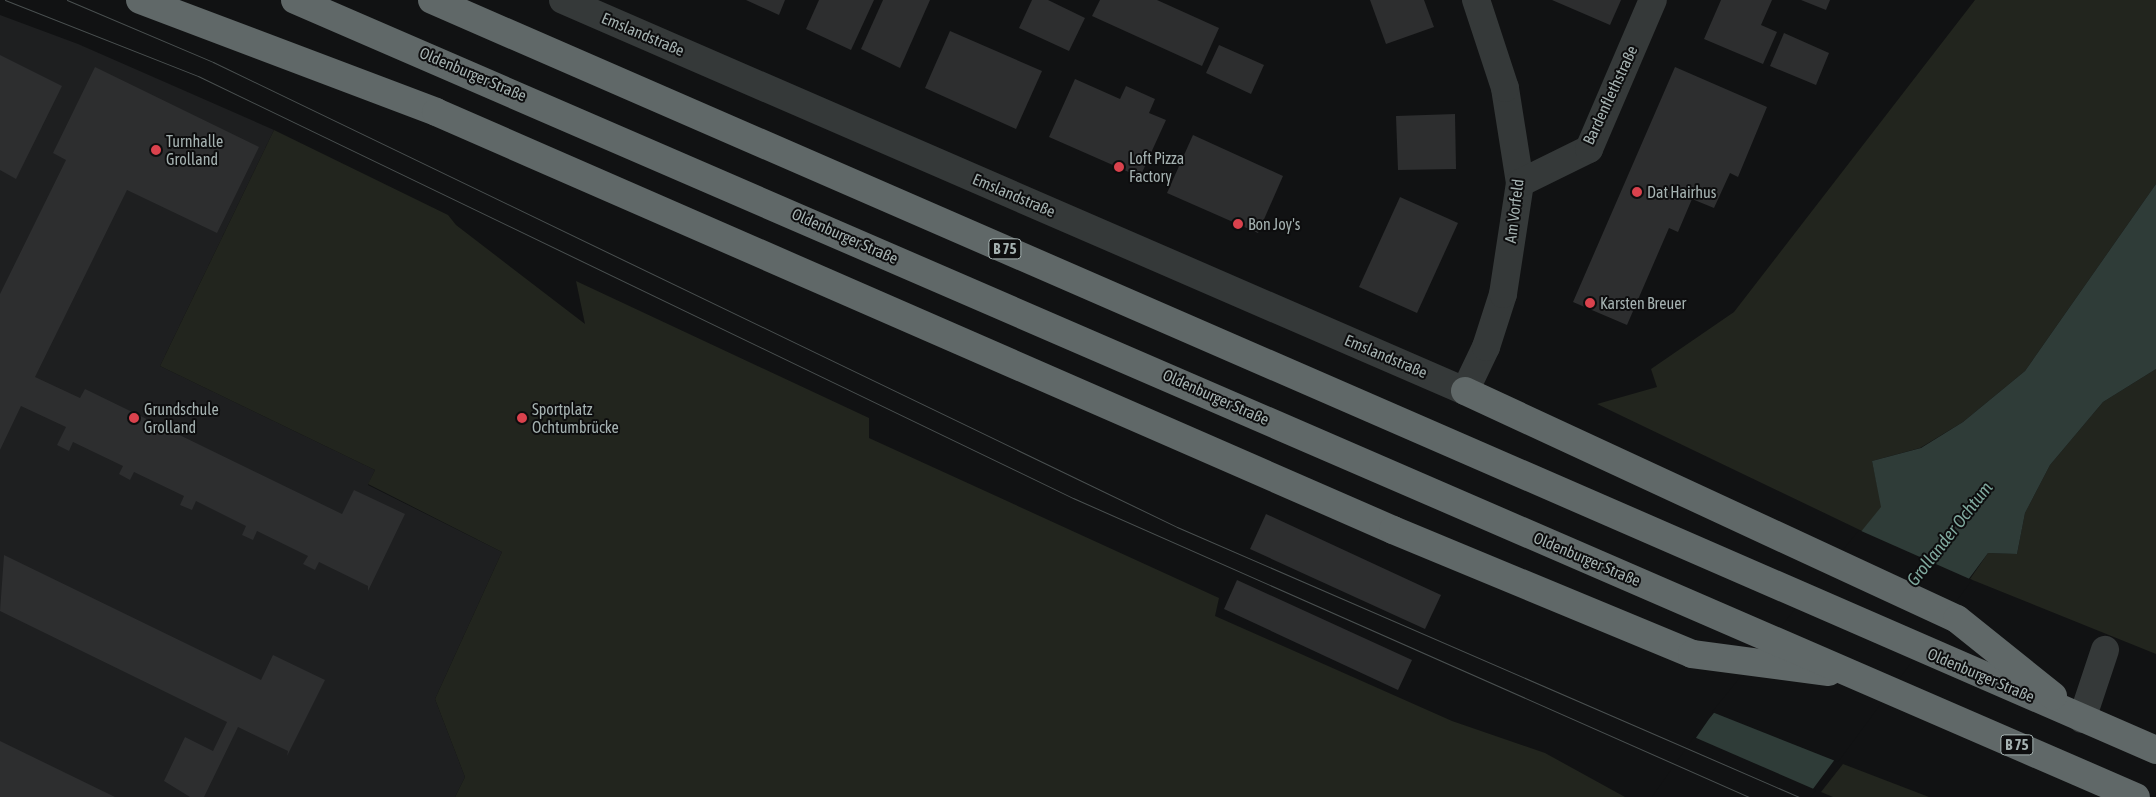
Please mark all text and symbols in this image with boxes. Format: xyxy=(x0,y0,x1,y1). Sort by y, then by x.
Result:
street label: Emslandstraße xyxy=(599,8,687,60)
street label: Bardenflethstraße xyxy=(1579,42,1641,148)
street label: Oldenburger Straße xyxy=(417,43,529,105)
place label: Turnhalle Grolland xyxy=(166,131,223,169)
marker: Turnhalle Grolland xyxy=(150,144,162,156)
place label: Loft Pizza Factory xyxy=(1129,148,1184,186)
marker: Loft Pizza Factory xyxy=(1113,161,1125,173)
street label: Emslandstraße xyxy=(970,169,1058,221)
street label: Am Vorfeld xyxy=(1501,178,1527,244)
place label: Dat Hairhus xyxy=(1647,182,1716,202)
marker: Dat Hairhus xyxy=(1631,186,1643,198)
street label: Oldenburger Straße xyxy=(789,204,901,268)
place label: Bon Joy's xyxy=(1248,214,1300,234)
marker: Bon Joy's xyxy=(1232,218,1244,230)
road number: B 75 xyxy=(988,236,1022,262)
place label: Karsten Breuer xyxy=(1600,293,1686,313)
marker: Karsten Breuer xyxy=(1584,297,1596,309)
street label: Emslandstraße xyxy=(1342,330,1430,382)
street label: Oldenburger Straße xyxy=(1160,365,1272,429)
place label: Grundschule Grolland xyxy=(144,399,219,437)
place label: Sportplatz Ochtumbrücke xyxy=(532,399,619,437)
marker: Grundschule Grolland xyxy=(128,412,140,424)
marker: Sportplatz Ochtumbrücke xyxy=(516,412,528,424)
water label: Grollander Ochtum xyxy=(1903,478,1997,590)
street label: Oldenburger Straße xyxy=(1531,528,1643,590)
street label: Oldenburger Straße xyxy=(1925,644,2037,706)
road number: B 75 xyxy=(2000,732,2034,758)

